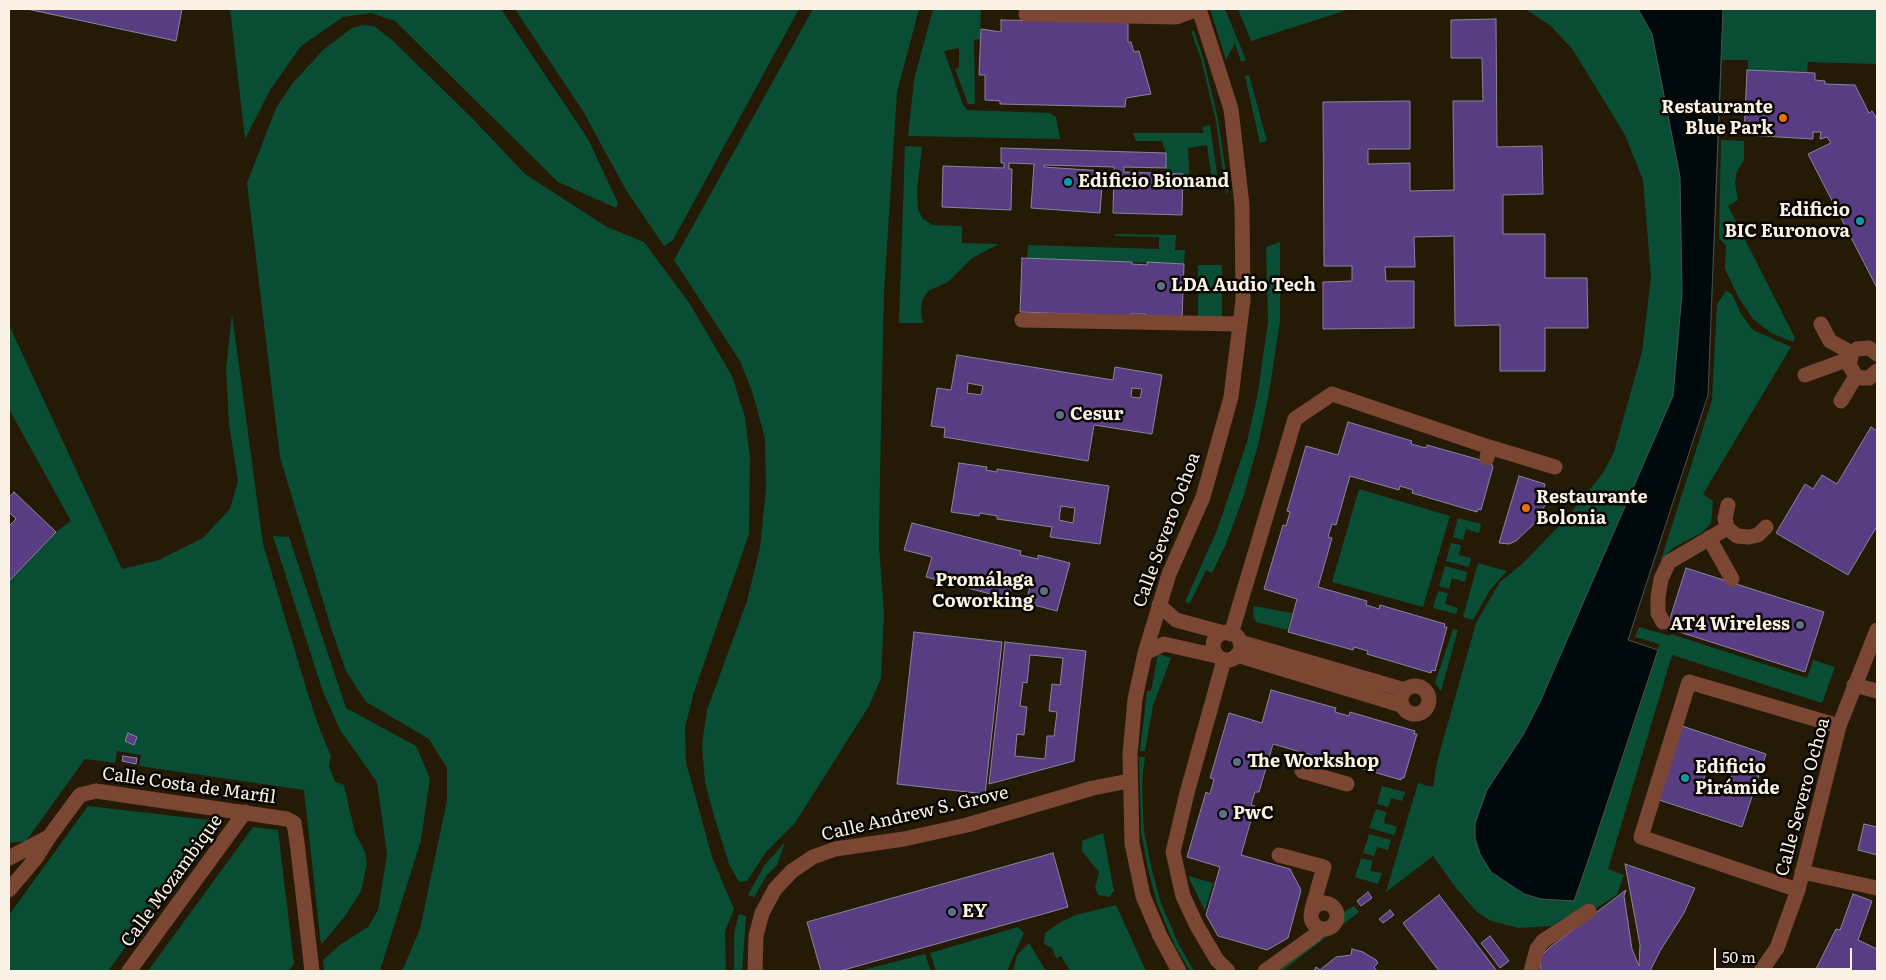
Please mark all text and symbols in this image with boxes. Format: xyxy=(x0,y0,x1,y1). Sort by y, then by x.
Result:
place label: Restaurante Blue Park xyxy=(1661,97,1773,140)
marker: Restaurante Blue Park xyxy=(1777,112,1789,124)
place label: Edificio Bionand xyxy=(1078,171,1229,193)
marker: Edificio Bionand xyxy=(1062,176,1074,188)
place label: Edificio BIC Euronova xyxy=(1724,200,1850,242)
marker: Edificio BIC Euronova xyxy=(1854,215,1866,227)
place label: LDA Audio Tech xyxy=(1171,275,1316,297)
marker: LDA Audio Tech xyxy=(1155,280,1167,292)
place label: Cesur xyxy=(1070,404,1123,426)
marker: Cesur xyxy=(1054,409,1066,421)
street label: Calle Severo Ochoa xyxy=(1129,450,1205,610)
place label: Restaurante Bolonia xyxy=(1536,487,1648,530)
marker: Restaurante Bolonia xyxy=(1520,502,1532,514)
place label: Promálaga Coworking xyxy=(932,570,1034,612)
marker: Promálaga Coworking xyxy=(1038,585,1050,597)
place label: AT4 Wireless xyxy=(1670,614,1790,636)
marker: AT4 Wireless xyxy=(1794,619,1806,631)
street label: Calle Severo Ochoa xyxy=(1771,715,1835,879)
place label: The Workshop xyxy=(1247,751,1379,773)
marker: The Workshop xyxy=(1231,756,1243,768)
place label: Edificio Pirámide xyxy=(1695,757,1780,800)
street label: Calle Costa de Marfil xyxy=(101,763,277,809)
marker: Edificio Pirámide xyxy=(1679,772,1691,784)
street label: Calle Andrew S. Grove xyxy=(819,782,1011,846)
place label: PwC xyxy=(1233,803,1274,825)
marker: PwC xyxy=(1217,808,1229,820)
street label: Calle Mozambique xyxy=(117,811,227,951)
place label: EY xyxy=(962,901,987,923)
marker: EY xyxy=(946,906,958,918)
scale bar xyxy=(1716,938,1854,970)
text: 50 m xyxy=(1722,945,1756,968)

